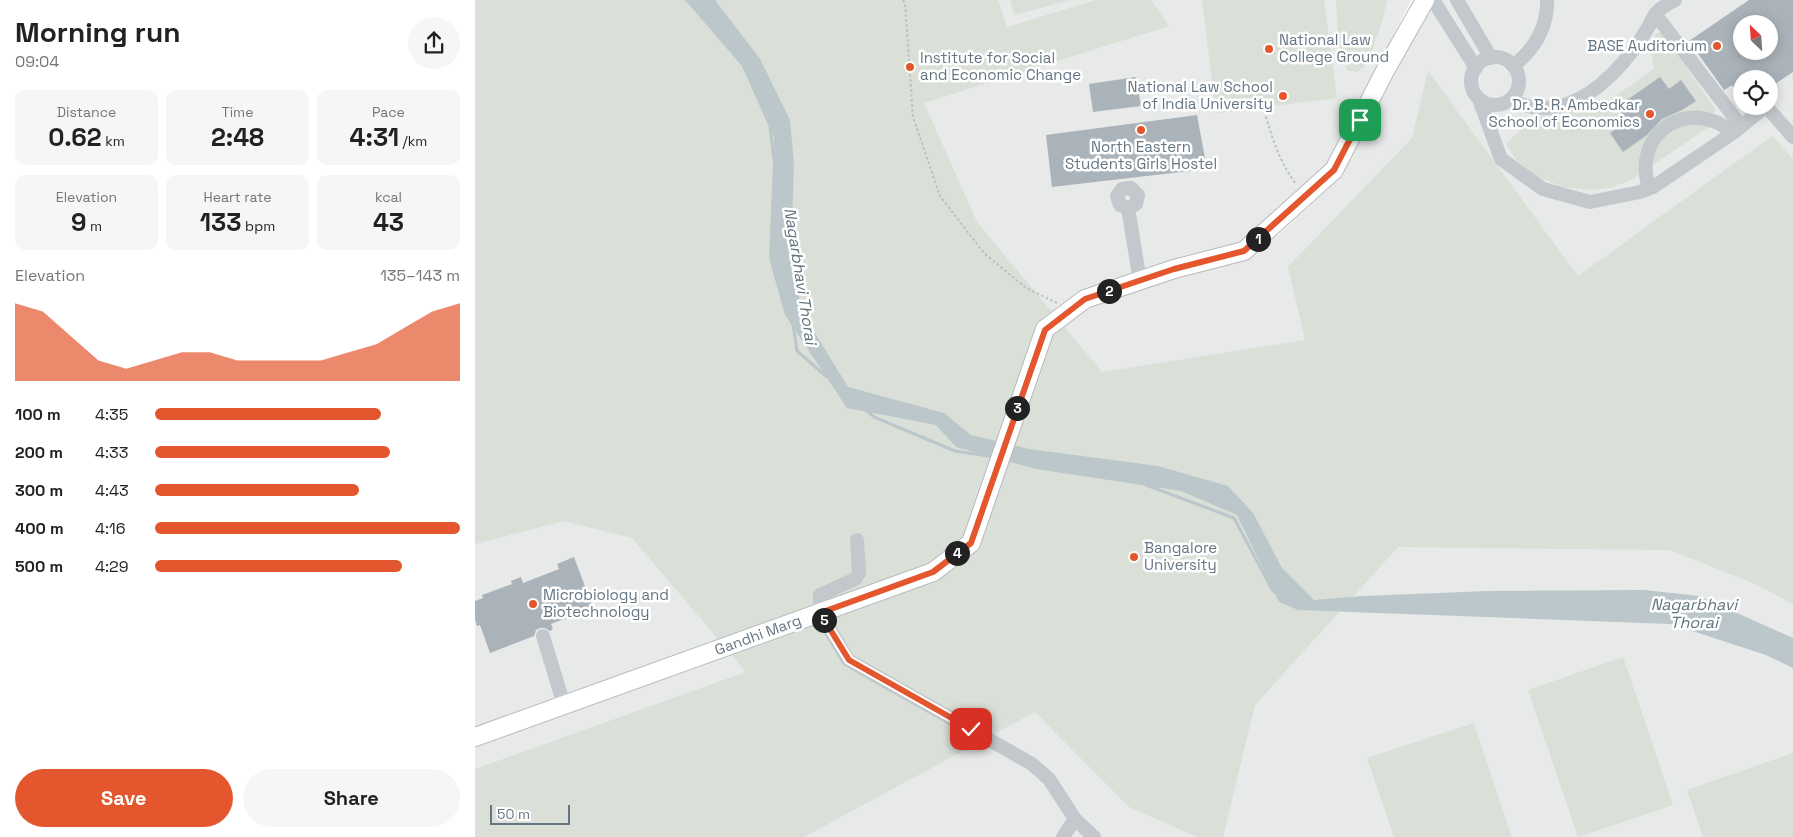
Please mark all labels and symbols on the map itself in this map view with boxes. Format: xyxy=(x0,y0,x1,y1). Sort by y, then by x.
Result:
north arrow xyxy=(1733,15,1777,60)
place label: National Law College Ground xyxy=(1279,30,1389,66)
place label: BASE Auditorium xyxy=(1587,36,1707,55)
marker: BASE Auditorium xyxy=(1711,40,1723,52)
marker: National Law College Ground xyxy=(1263,43,1275,55)
place label: Institute for Social and Economic Change xyxy=(920,48,1081,84)
marker: Institute for Social and Economic Change xyxy=(904,61,916,73)
place label: National Law School of India University xyxy=(1128,77,1273,113)
marker: National Law School of India University xyxy=(1277,90,1289,102)
place label: Dr. B. R. Ambedkar School of Economics xyxy=(1489,95,1640,131)
pin xyxy=(1339,99,1381,141)
marker: Dr. B. R. Ambedkar School of Economics xyxy=(1644,108,1656,120)
marker: North Eastern Students Girls Hostel xyxy=(1135,124,1147,136)
place label: North Eastern Students Girls Hostel xyxy=(1065,137,1217,173)
water label: Nagarbhavi Thorai xyxy=(779,206,822,348)
pin: 1 xyxy=(1245,226,1271,252)
pin: 2 xyxy=(1097,278,1121,304)
pin: 3 xyxy=(1005,396,1029,420)
place label: Bangalore University xyxy=(1144,538,1217,574)
pin: 4 xyxy=(945,540,969,566)
marker: Bangalore University xyxy=(1128,551,1140,563)
place label: Microbiology and Biotechnology xyxy=(543,585,669,621)
water label: Nagarbhavi Thorai xyxy=(1651,594,1739,633)
marker: Microbiology and Biotechnology xyxy=(527,598,539,610)
pin: 5 xyxy=(811,608,837,632)
street label: Gandhi Marg xyxy=(712,610,804,659)
pin xyxy=(950,708,992,750)
scale bar xyxy=(490,802,570,825)

